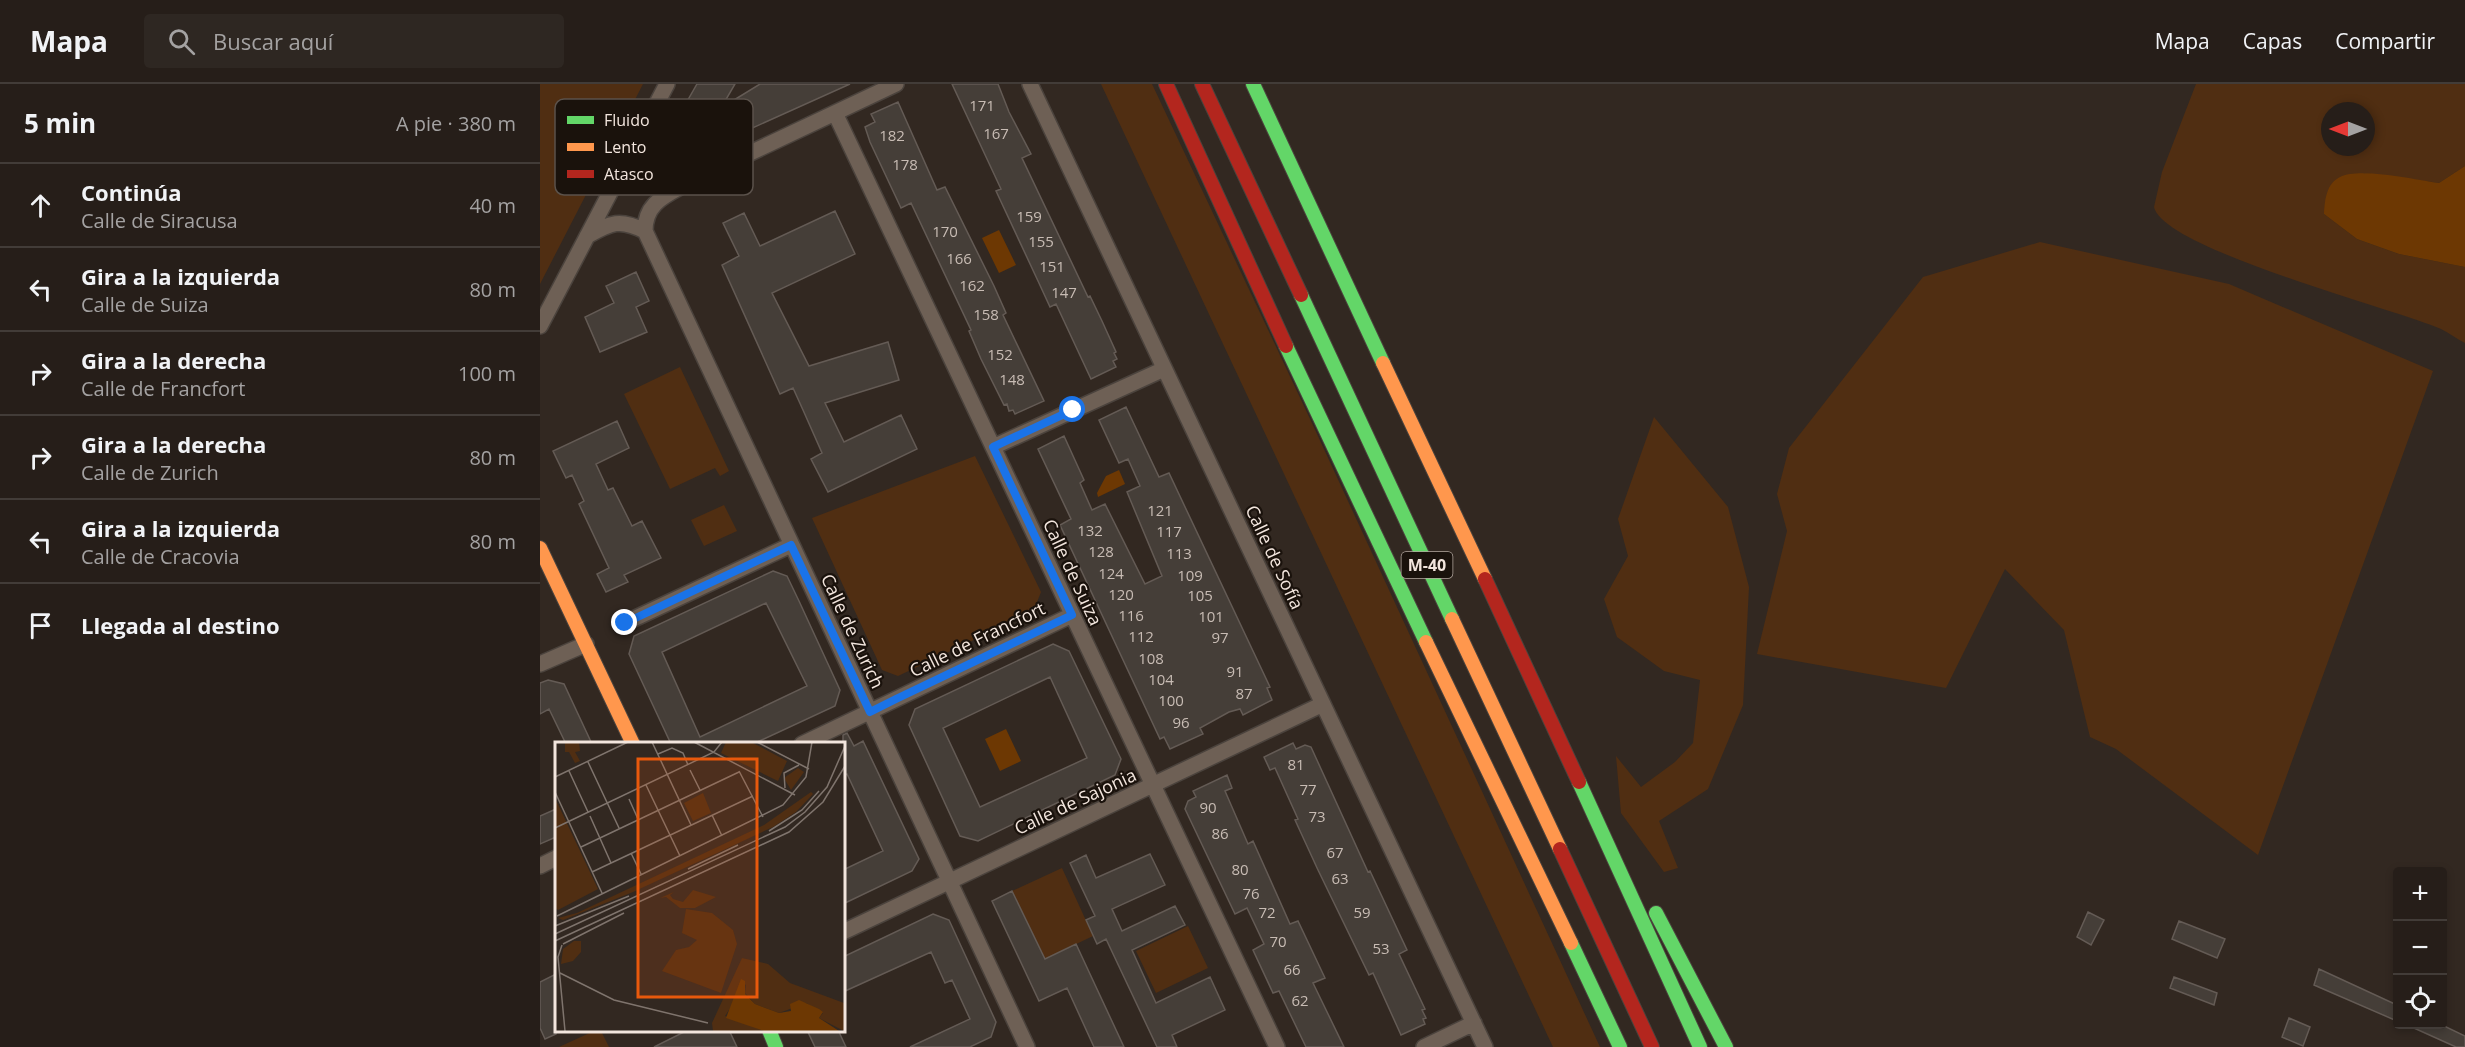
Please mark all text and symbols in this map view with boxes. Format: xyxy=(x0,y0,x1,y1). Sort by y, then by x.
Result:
search box xyxy=(144,14,564,68)
text: Mapa xyxy=(30,22,108,60)
icon: search xyxy=(165,25,198,58)
text: Buscar aquí xyxy=(213,26,333,56)
text: Mapa xyxy=(2155,27,2210,55)
text: Capas xyxy=(2243,27,2302,55)
text: Compartir xyxy=(2335,27,2435,55)
house number: 171 xyxy=(969,95,995,115)
legend xyxy=(555,99,753,195)
north arrow xyxy=(2321,102,2375,156)
text: 5 min xyxy=(24,105,96,141)
text: Fluido xyxy=(604,109,650,131)
text: A pie · 380 m xyxy=(396,110,516,137)
house number: 167 xyxy=(983,123,1009,143)
house number: 182 xyxy=(879,125,905,145)
text: Lento xyxy=(604,136,646,158)
house number: 178 xyxy=(892,154,918,174)
text: Atasco xyxy=(604,163,654,185)
text: Continúa xyxy=(81,177,182,207)
icon: ahead xyxy=(24,189,57,222)
text: 40 m xyxy=(469,192,516,219)
house number: 159 xyxy=(1016,206,1042,226)
text: Calle de Siracusa xyxy=(81,207,238,234)
house number: 170 xyxy=(932,221,958,241)
house number: 155 xyxy=(1028,231,1054,251)
house number: 166 xyxy=(946,248,972,268)
house number: 151 xyxy=(1039,256,1065,276)
text: Gira a la izquierda xyxy=(81,261,280,291)
icon: left xyxy=(24,273,57,306)
house number: 162 xyxy=(959,275,985,295)
text: 80 m xyxy=(469,276,516,303)
house number: 147 xyxy=(1051,282,1077,302)
text: Calle de Suiza xyxy=(81,291,209,318)
house number: 158 xyxy=(973,304,999,324)
house number: 152 xyxy=(987,344,1013,364)
text: Gira a la derecha xyxy=(81,345,266,375)
icon: right xyxy=(24,357,57,390)
text: 100 m xyxy=(458,360,516,387)
house number: 148 xyxy=(999,369,1025,389)
text: Calle de Francfort xyxy=(81,375,245,402)
route start xyxy=(1059,396,1085,422)
text: Gira a la derecha xyxy=(81,429,266,459)
icon: right xyxy=(24,441,57,474)
text: 80 m xyxy=(469,444,516,471)
text: Calle de Zurich xyxy=(81,459,219,486)
house number: 121 xyxy=(1147,500,1173,520)
street label: Calle de Sofía xyxy=(1240,501,1310,613)
text: Gira a la izquierda xyxy=(81,513,280,543)
street label: Calle de Suiza xyxy=(1038,515,1108,629)
house number: 132 xyxy=(1077,520,1103,540)
house number: 117 xyxy=(1156,521,1182,541)
icon: left xyxy=(24,525,57,558)
text: 80 m xyxy=(469,528,516,555)
house number: 128 xyxy=(1088,541,1114,561)
text: Calle de Cracovia xyxy=(81,543,240,570)
house number: 113 xyxy=(1166,543,1192,563)
road number: M-40 xyxy=(1402,552,1452,578)
house number: 124 xyxy=(1098,563,1124,583)
house number: 109 xyxy=(1177,565,1203,585)
street label: Calle de Zurich xyxy=(816,570,890,692)
house number: 120 xyxy=(1108,584,1134,604)
house number: 105 xyxy=(1187,585,1213,605)
street label: Calle de Francfort xyxy=(905,596,1049,682)
house number: 116 xyxy=(1118,605,1144,625)
house number: 101 xyxy=(1198,606,1224,626)
icon: arrive xyxy=(24,609,57,642)
route end xyxy=(611,609,637,635)
text: Llegada al destino xyxy=(81,610,280,640)
house number: 112 xyxy=(1128,626,1154,646)
house number: 97 xyxy=(1211,627,1229,647)
house number: 108 xyxy=(1138,648,1164,668)
house number: 91 xyxy=(1226,661,1244,681)
house number: 104 xyxy=(1148,669,1174,689)
house number: 87 xyxy=(1235,683,1253,703)
house number: 100 xyxy=(1158,690,1184,710)
house number: 96 xyxy=(1172,712,1190,732)
inset map xyxy=(555,742,844,1032)
house number: 81 xyxy=(1287,754,1305,774)
street label: Calle de Sajonia xyxy=(1010,762,1140,840)
house number: 77 xyxy=(1299,779,1317,799)
house number: 90 xyxy=(1199,797,1217,817)
house number: 73 xyxy=(1308,806,1326,826)
house number: 86 xyxy=(1211,823,1229,843)
house number: 67 xyxy=(1326,842,1344,862)
house number: 80 xyxy=(1231,859,1249,879)
map controls xyxy=(2393,867,2447,1029)
button: + xyxy=(2393,867,2447,921)
house number: 63 xyxy=(1331,868,1349,888)
house number: 76 xyxy=(1242,883,1260,903)
house number: 72 xyxy=(1258,902,1276,922)
house number: 59 xyxy=(1353,902,1371,922)
button: − xyxy=(2393,921,2447,975)
house number: 70 xyxy=(1269,931,1287,951)
house number: 53 xyxy=(1372,938,1390,958)
house number: 66 xyxy=(1283,959,1301,979)
button: locate xyxy=(2393,975,2447,1029)
house number: 62 xyxy=(1291,990,1309,1010)

